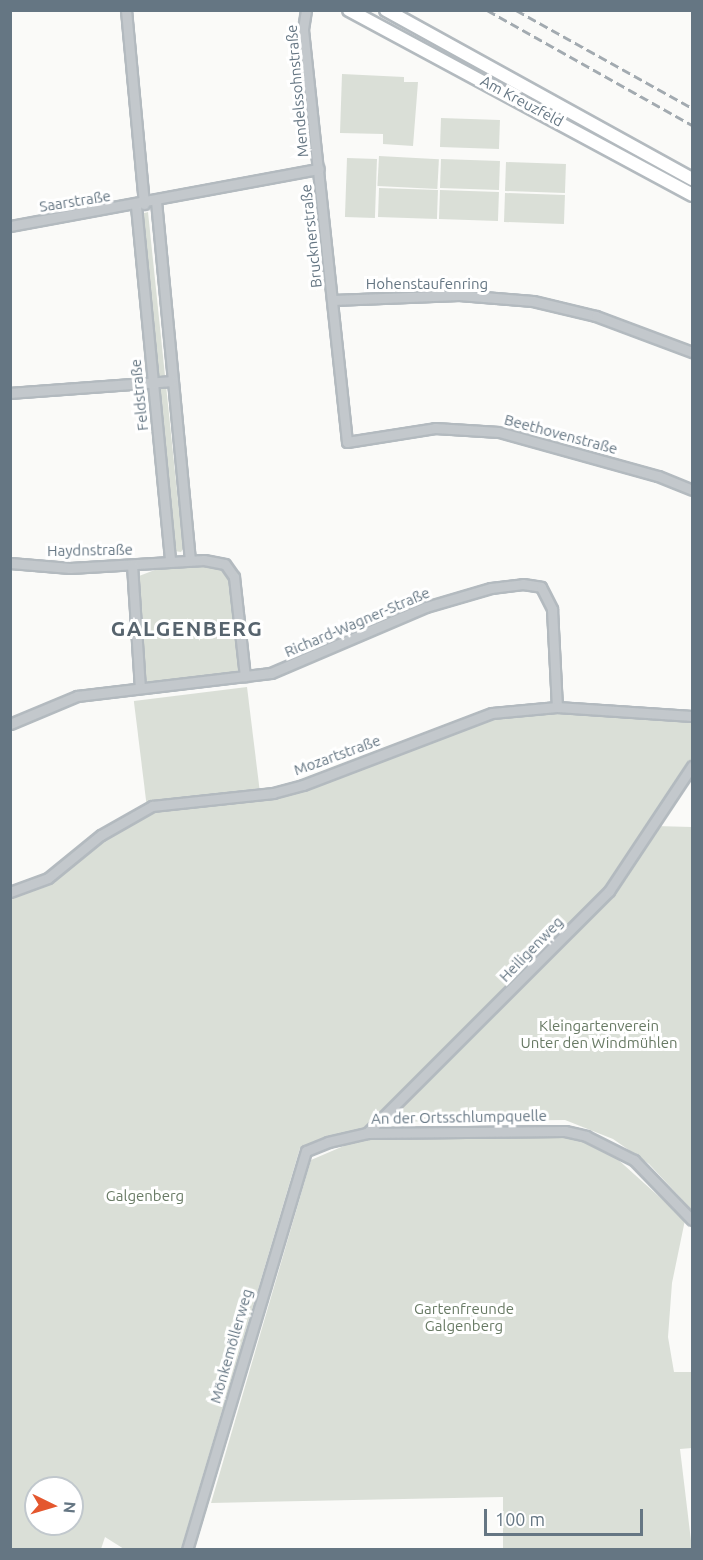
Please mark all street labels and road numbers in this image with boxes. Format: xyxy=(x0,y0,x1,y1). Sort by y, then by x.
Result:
street label: Mendelssohnstraße xyxy=(282,24,312,158)
street label: Am Kreuzfeld xyxy=(477,72,567,130)
street label: Brucknerstraße xyxy=(297,183,325,289)
street label: Saarstraße xyxy=(38,186,112,216)
street label: Hohenstaufenring xyxy=(366,275,488,293)
street label: Feldstraße xyxy=(126,358,152,432)
street label: Beethovenstraße xyxy=(502,410,620,458)
street label: Haydnstraße xyxy=(47,540,133,560)
street label: Richard-Wagner-Straße xyxy=(282,583,432,661)
street label: Mozartstraße xyxy=(291,731,383,779)
street label: Heiligenweg xyxy=(495,913,567,985)
street label: An der Ortsschlumpquelle xyxy=(371,1106,547,1128)
street label: Mönkemöllerweg xyxy=(206,1287,256,1405)

